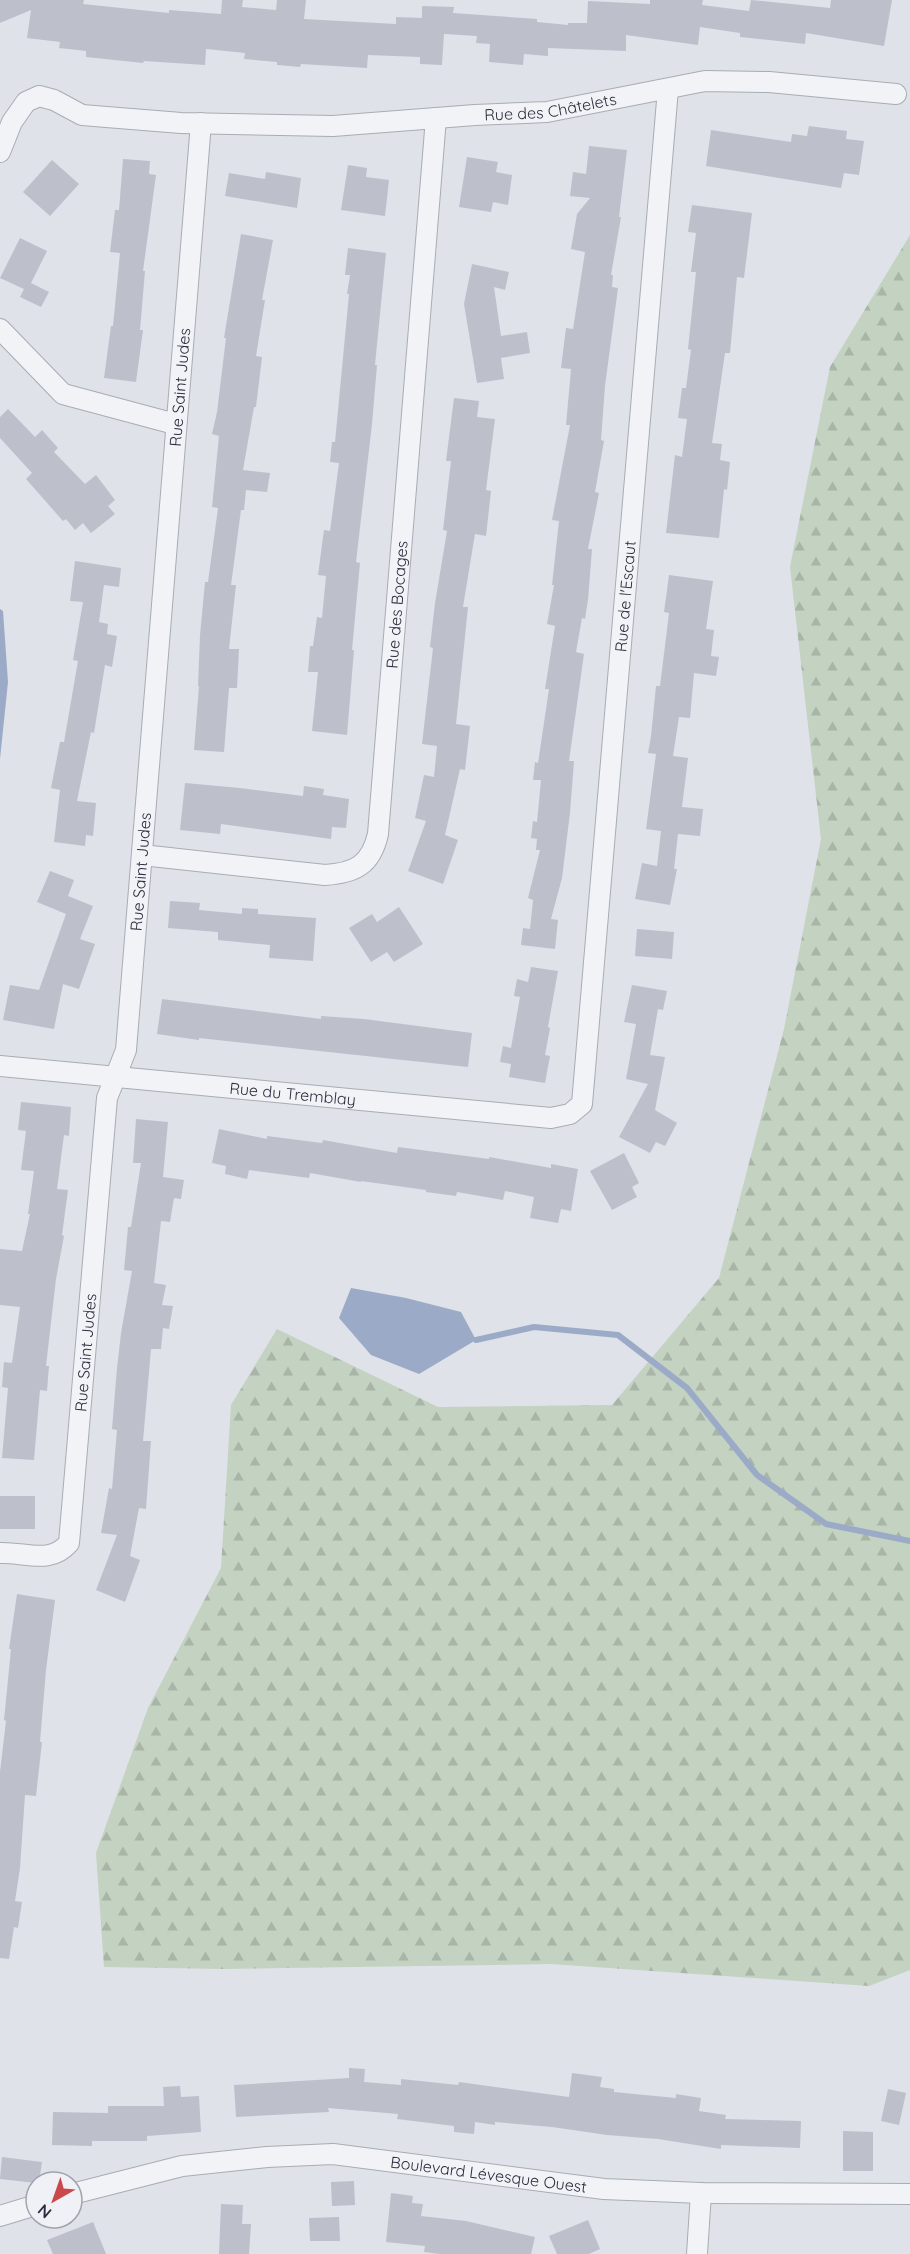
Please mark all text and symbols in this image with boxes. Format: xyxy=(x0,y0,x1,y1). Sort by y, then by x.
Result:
street label: Rue des Châtelets xyxy=(484,89,618,125)
street label: Rue Saint Judes xyxy=(165,327,194,447)
street label: Rue des Bocages xyxy=(381,540,412,669)
street label: Rue de l'Escaut xyxy=(610,540,640,653)
street label: Rue Saint Judes xyxy=(126,812,155,932)
street label: Rue du Tremblay xyxy=(229,1078,357,1110)
street label: Rue Saint Judes xyxy=(70,1293,100,1413)
street label: Boulevard Lévesque Ouest xyxy=(389,2152,588,2197)
north arrow xyxy=(24,2170,84,2230)
text: N xyxy=(33,2200,55,2223)

